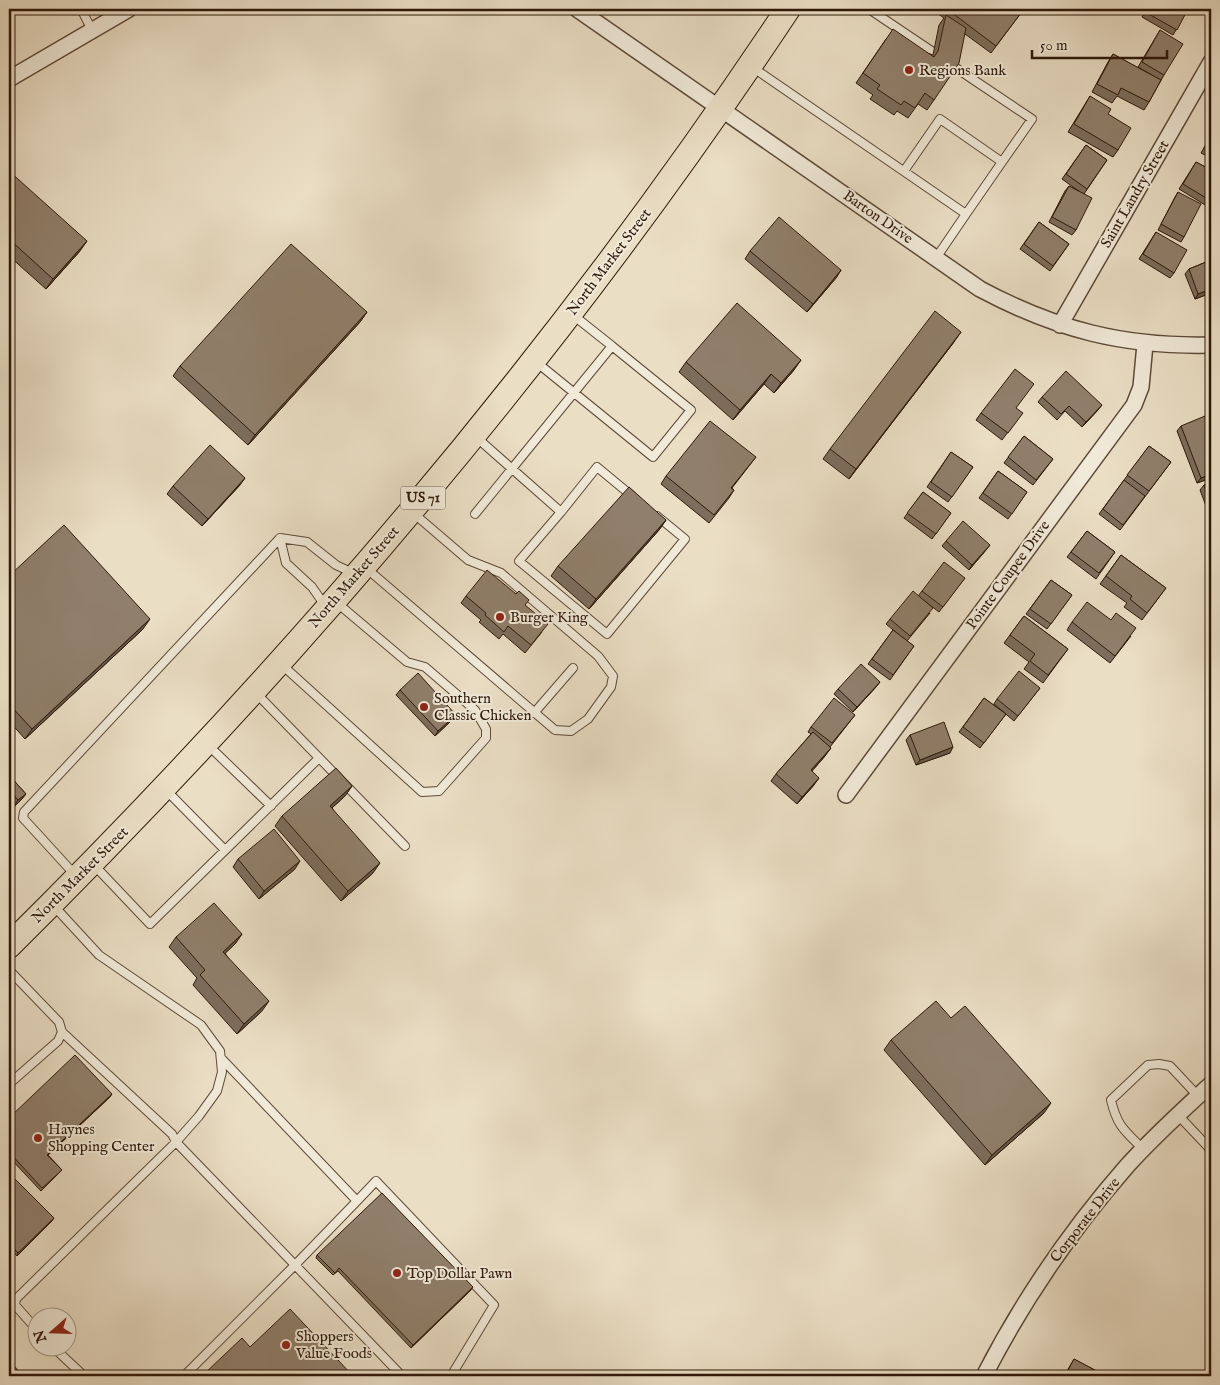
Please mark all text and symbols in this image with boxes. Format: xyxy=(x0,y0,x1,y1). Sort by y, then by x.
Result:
scale bar xyxy=(1032,28,1168,60)
text: 50 m xyxy=(1040,36,1068,55)
place label: Regions Bank xyxy=(919,61,1007,80)
marker: Regions Bank xyxy=(903,64,915,76)
street label: Saint Landry Street xyxy=(1096,137,1174,251)
street label: Barton Drive xyxy=(839,186,917,248)
street label: North Market Street xyxy=(563,205,655,319)
road number: US 71 xyxy=(400,486,446,509)
street label: Pointe Coupee Drive xyxy=(962,517,1054,633)
street label: North Market Street xyxy=(304,522,404,632)
place label: Burger King xyxy=(510,608,589,627)
marker: Burger King xyxy=(494,611,506,623)
place label: Southern Classic Chicken xyxy=(434,689,531,725)
marker: Southern Classic Chicken xyxy=(418,701,430,713)
street label: North Market Street xyxy=(28,823,132,927)
place label: Haynes Shopping Center xyxy=(48,1120,155,1156)
marker: Haynes Shopping Center xyxy=(32,1132,44,1144)
street label: Corporate Drive xyxy=(1046,1174,1124,1266)
place label: Top Dollar Pawn xyxy=(407,1264,512,1283)
marker: Top Dollar Pawn xyxy=(391,1267,403,1279)
north arrow xyxy=(28,1308,78,1358)
text: N xyxy=(30,1327,52,1346)
place label: Shoppers Value Foods xyxy=(295,1327,372,1363)
marker: Shoppers Value Foods xyxy=(280,1339,292,1351)

